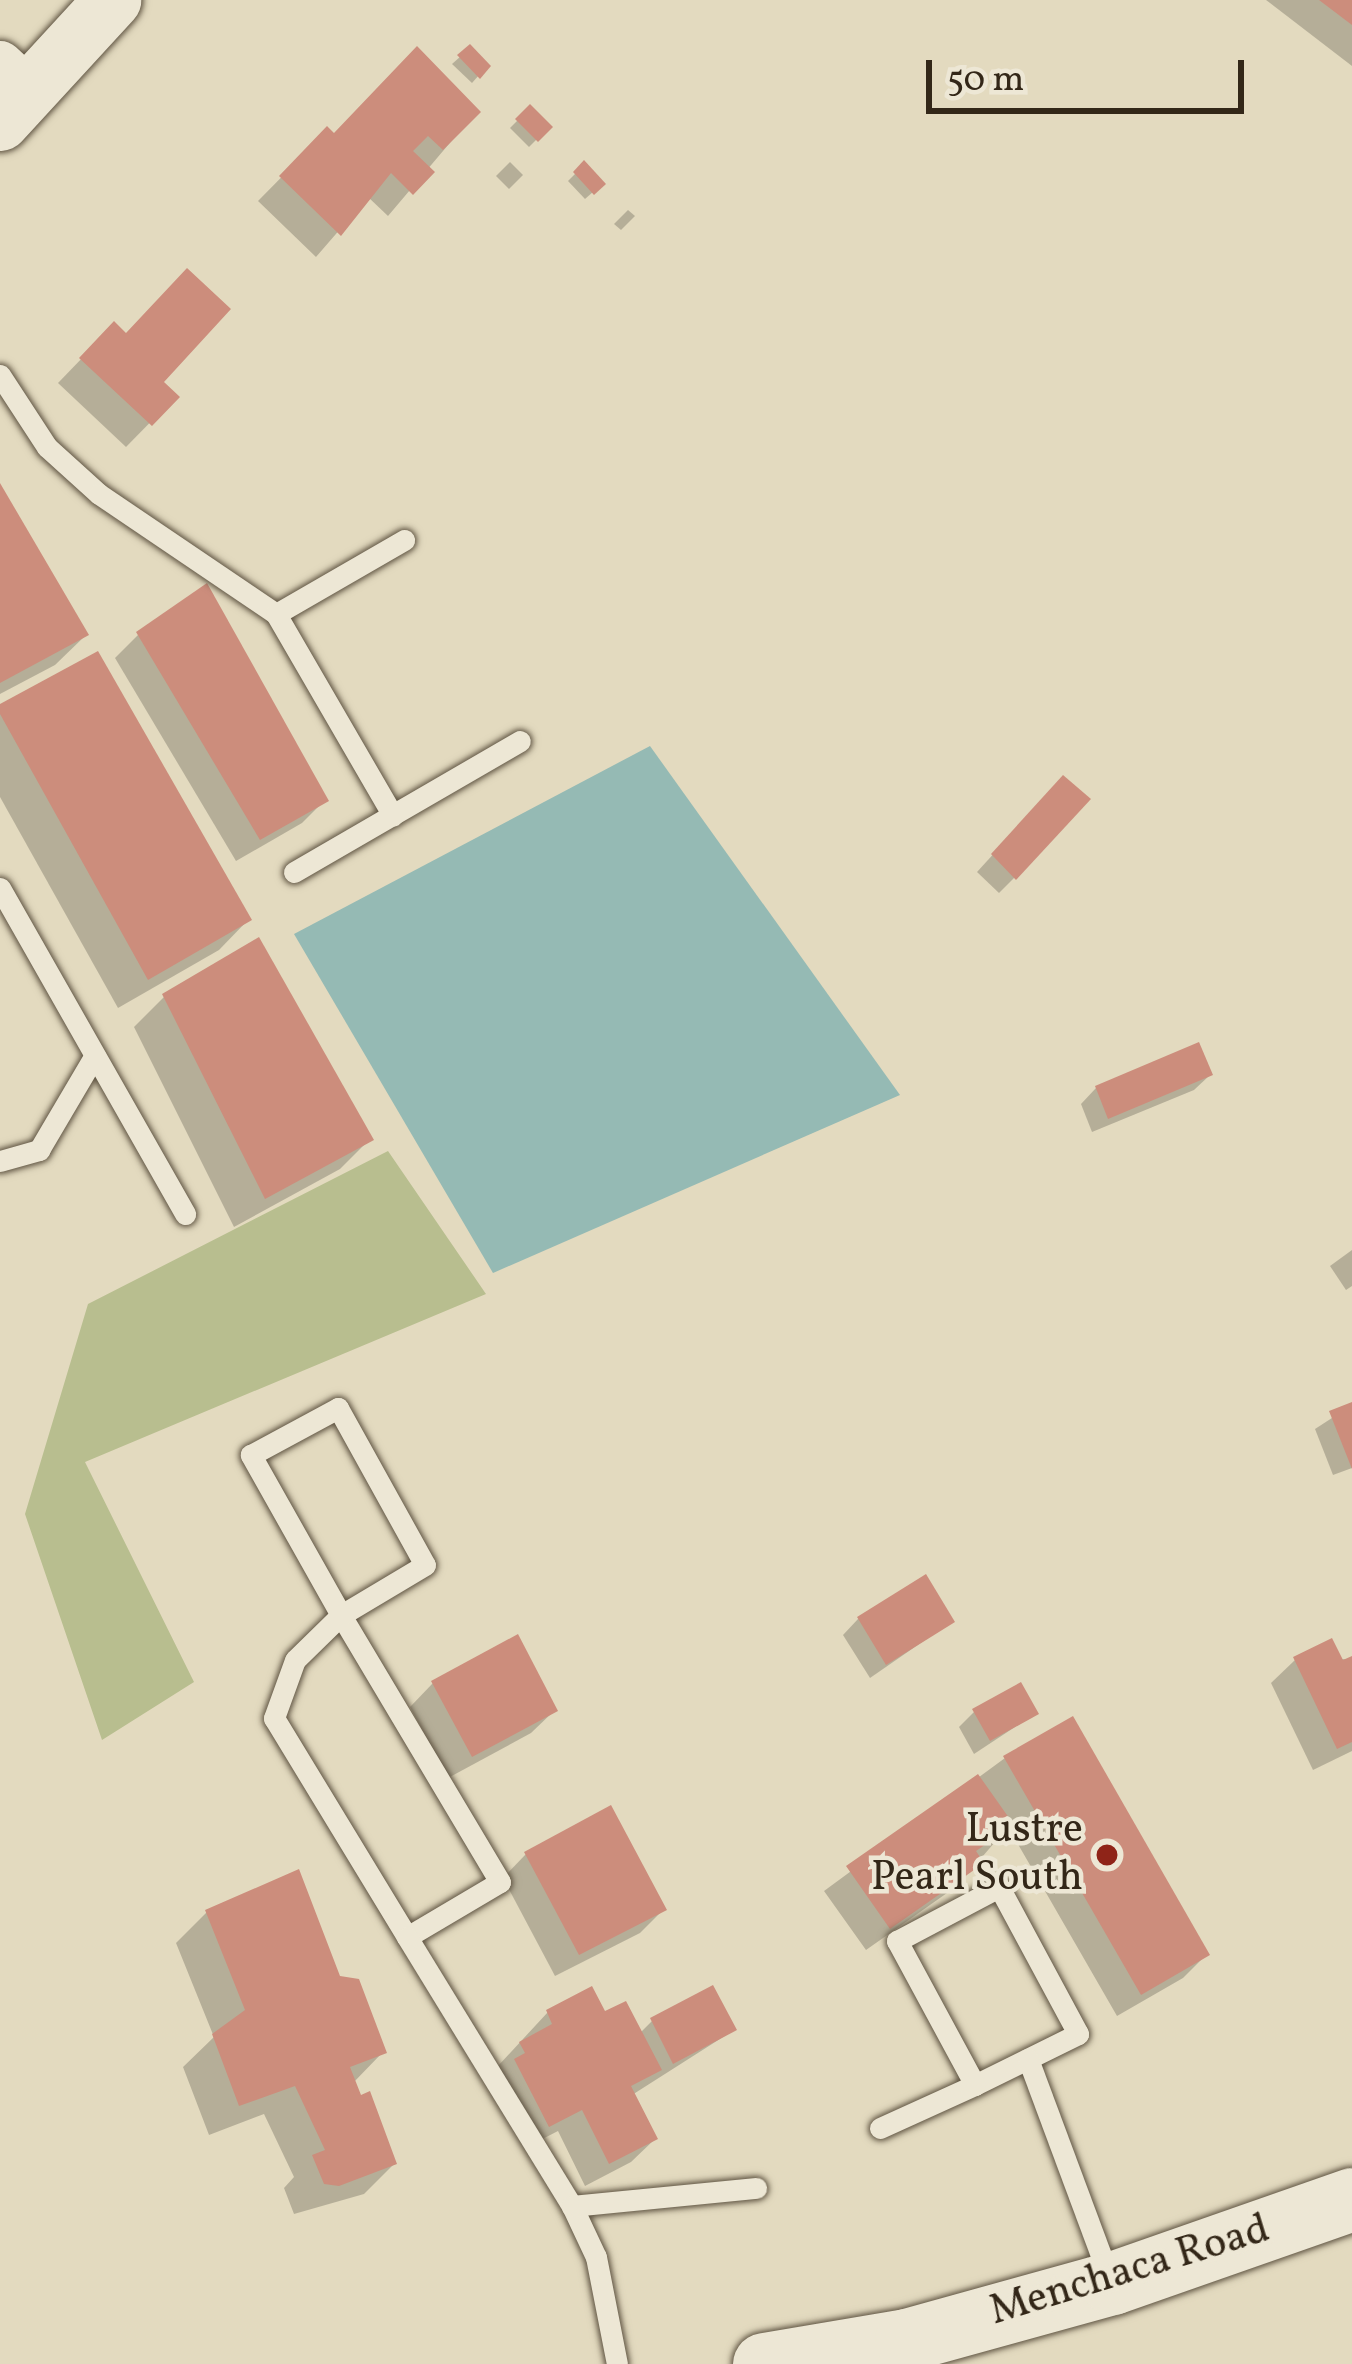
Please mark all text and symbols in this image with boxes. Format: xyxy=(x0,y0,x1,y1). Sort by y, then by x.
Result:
scale bar xyxy=(932,36,1250,110)
text: 50 m xyxy=(947,56,1024,106)
place label: Lustre Pearl South xyxy=(871,1806,1083,1904)
marker: Lustre Pearl South xyxy=(1094,1842,1120,1868)
street label: Menchaca Road xyxy=(984,2206,1276,2338)

